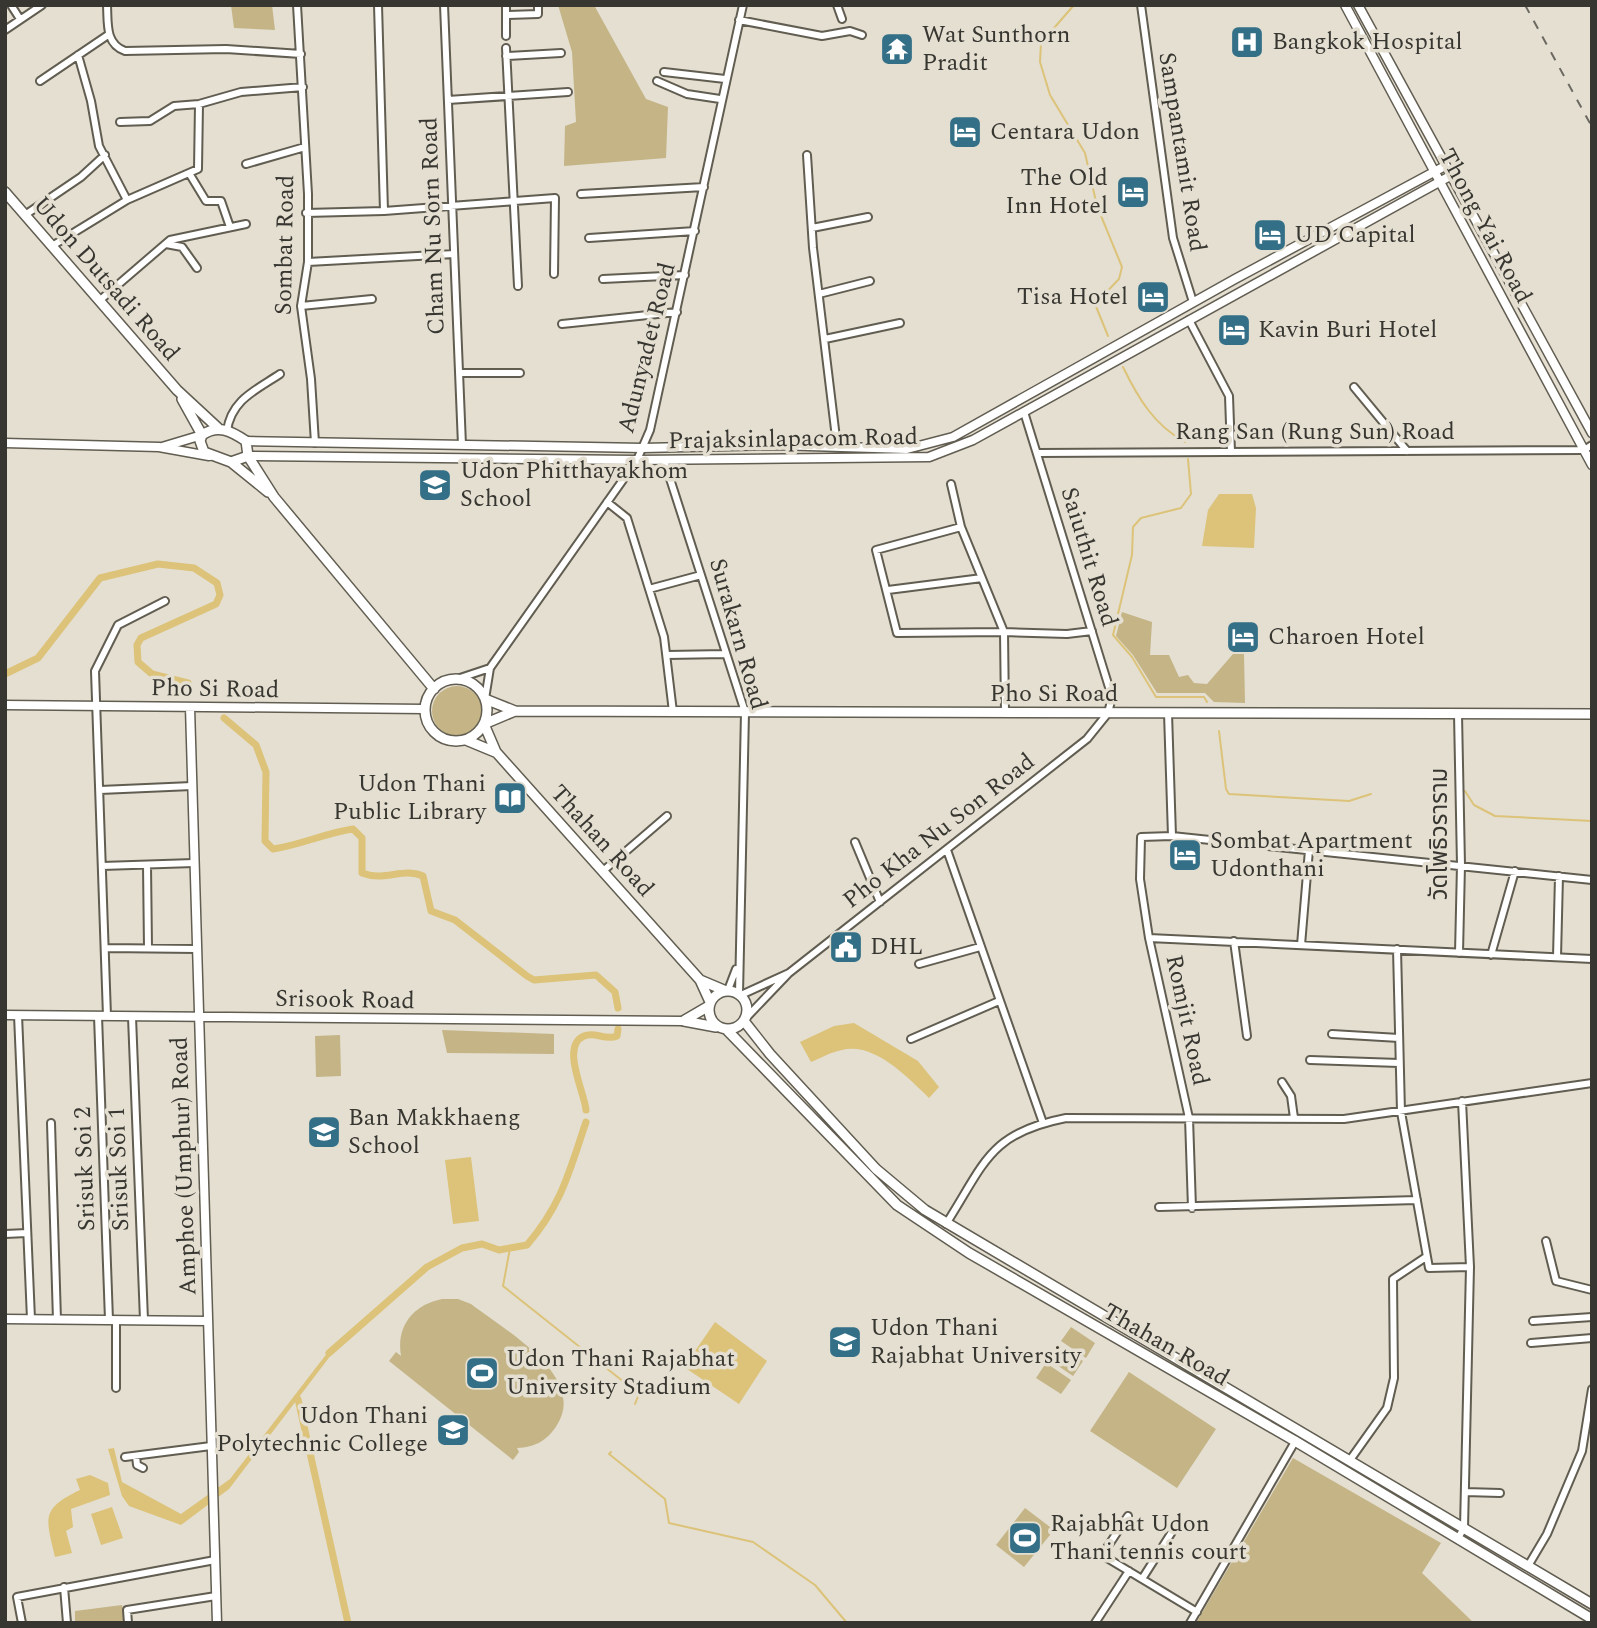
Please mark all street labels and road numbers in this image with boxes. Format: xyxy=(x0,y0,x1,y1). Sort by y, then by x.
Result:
street label: Sampantamit Road xyxy=(1148,49,1216,255)
street label: Cham Nu Sorn Road xyxy=(411,116,455,336)
street label: Thong Yai Road xyxy=(1429,142,1541,310)
street label: Sombat Road xyxy=(266,174,304,316)
street label: Udon Dutsadi Road xyxy=(24,188,188,370)
street label: Adunyadet Road xyxy=(608,259,686,437)
street label: Rang San (Rung Sun) Road xyxy=(1175,414,1455,450)
street label: Prajaksinlapacom Road xyxy=(668,419,918,459)
street label: Saiuthit Road xyxy=(1051,483,1127,631)
street label: Surakarn Road xyxy=(699,554,777,714)
street label: Pho Si Road xyxy=(150,670,280,708)
street label: Pho Si Road xyxy=(990,676,1118,712)
street label: Pho Kha Nu Son Road xyxy=(835,744,1043,918)
street label: วัดโพธิวราราม xyxy=(1422,768,1458,900)
street label: Thahan Road xyxy=(541,776,663,906)
street label: Romjit Road xyxy=(1156,951,1218,1089)
street label: Srisook Road xyxy=(275,981,415,1019)
street label: Amphoe (Umphur) Road xyxy=(161,1036,207,1296)
street label: Srisuk Soi 2 xyxy=(65,1106,105,1232)
street label: Srisuk Soi 1 xyxy=(99,1106,139,1232)
street label: Thahan Road xyxy=(1096,1294,1236,1396)

